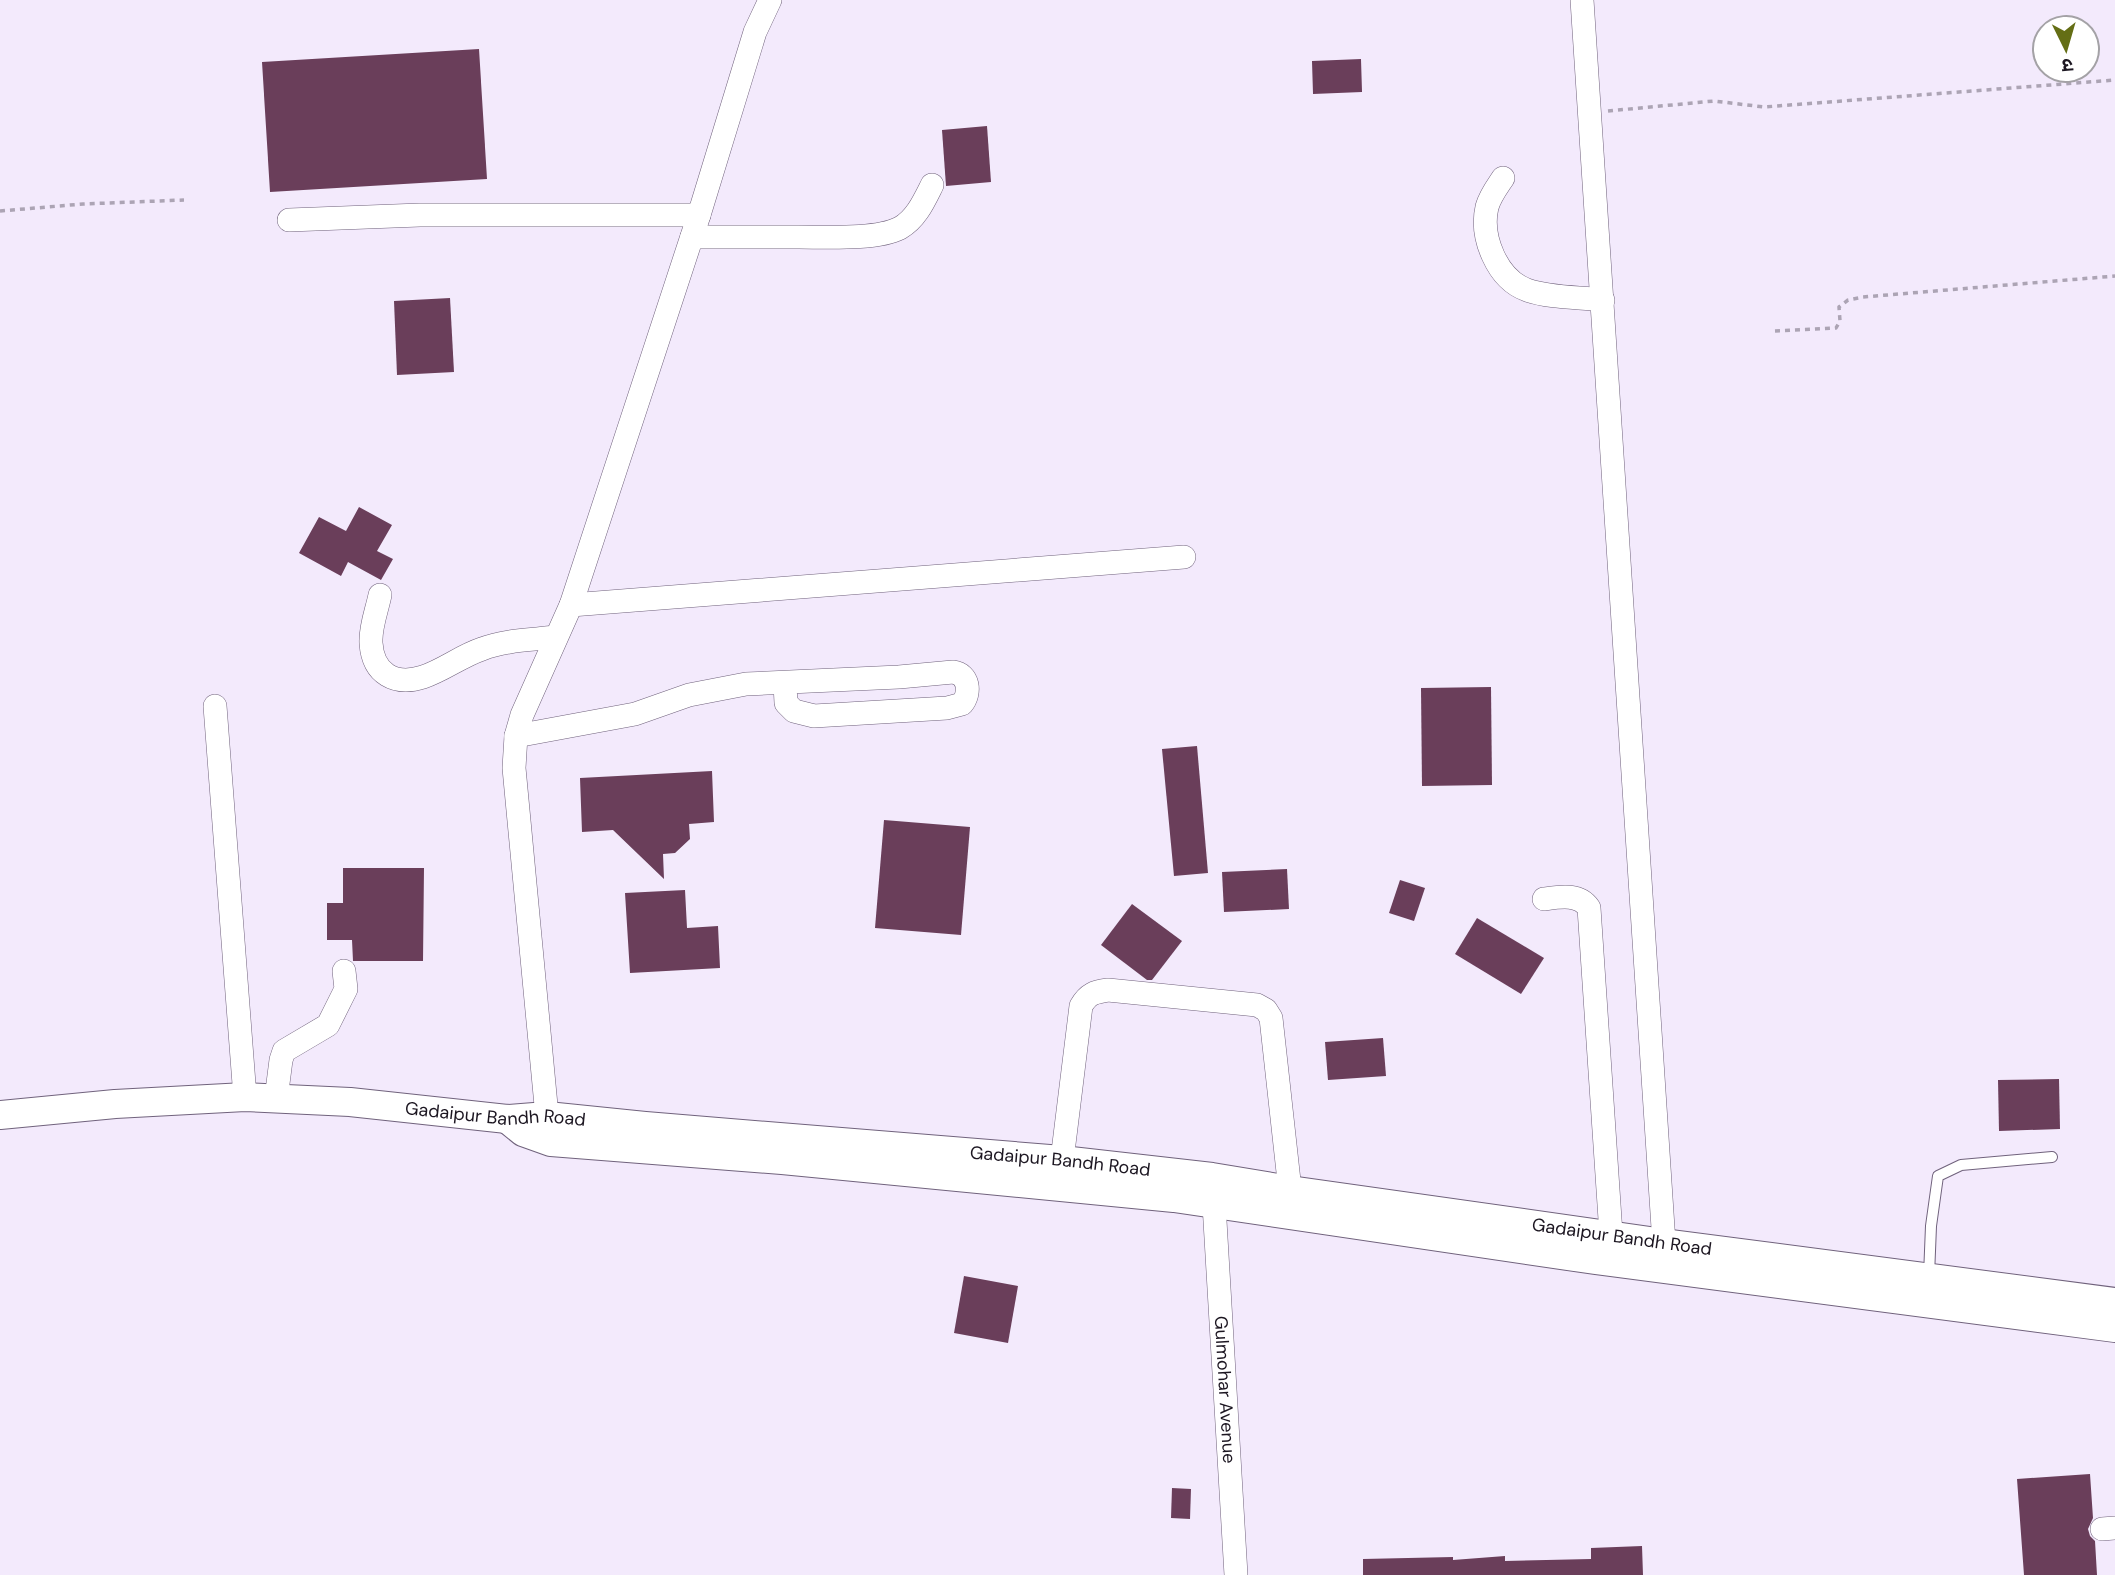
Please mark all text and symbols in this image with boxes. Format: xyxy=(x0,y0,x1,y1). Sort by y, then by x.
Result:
north arrow xyxy=(2031,14,2101,84)
text: उ xyxy=(2060,52,2074,78)
street label: Gadaipur Bandh Road xyxy=(404,1096,587,1132)
street label: Gadaipur Bandh Road xyxy=(969,1141,1152,1182)
street label: Gadaipur Bandh Road xyxy=(1530,1212,1713,1261)
street label: Gulmohar Avenue xyxy=(1209,1315,1241,1464)

